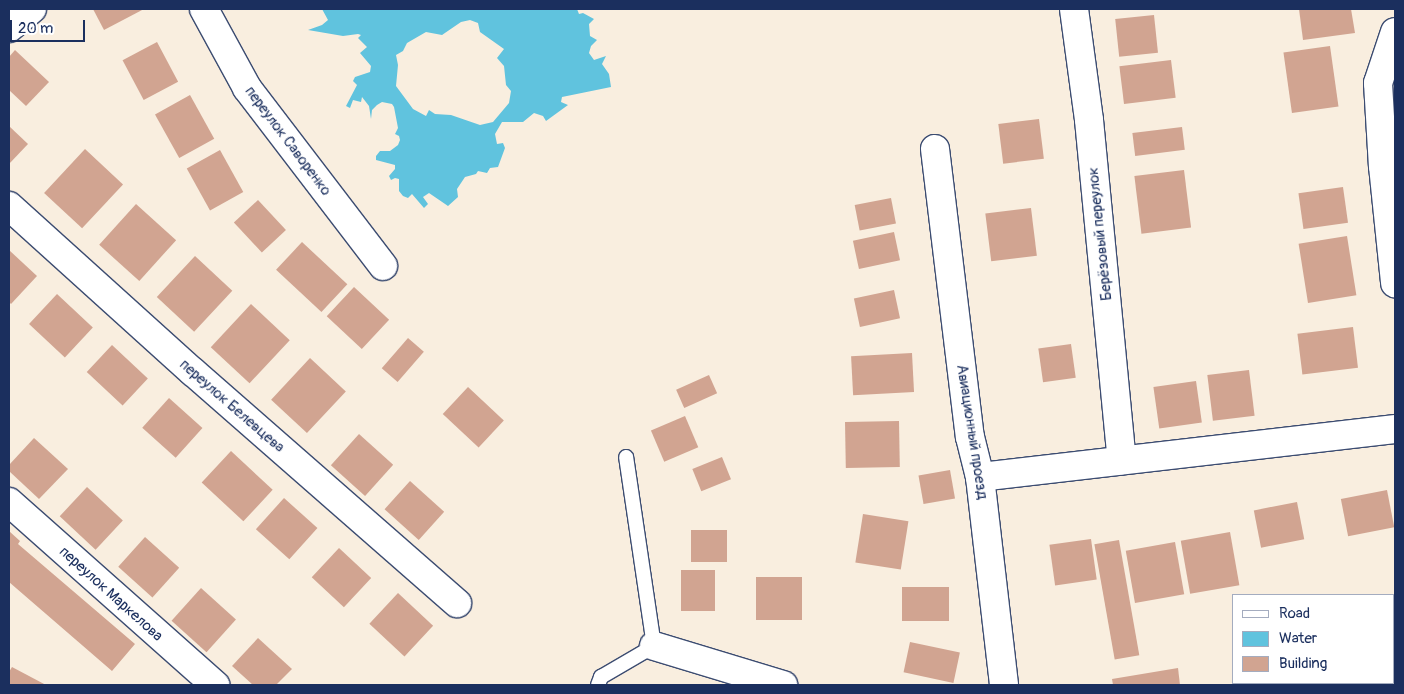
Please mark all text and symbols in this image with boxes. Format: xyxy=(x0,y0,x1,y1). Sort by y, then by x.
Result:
scale bar xyxy=(12,10,88,42)
text: 20 m xyxy=(18,19,53,38)
street label: переулок Саворенко xyxy=(241,83,335,199)
street label: Берёзовый переулок xyxy=(1084,166,1116,302)
street label: переулок Белевцева xyxy=(176,356,288,456)
street label: Авиационный проезд xyxy=(952,363,992,501)
street label: переулок Маркелова xyxy=(56,543,166,645)
legend xyxy=(1232,594,1394,684)
text: Road xyxy=(1279,604,1310,623)
text: Water xyxy=(1279,629,1317,648)
text: Building xyxy=(1279,654,1327,673)

